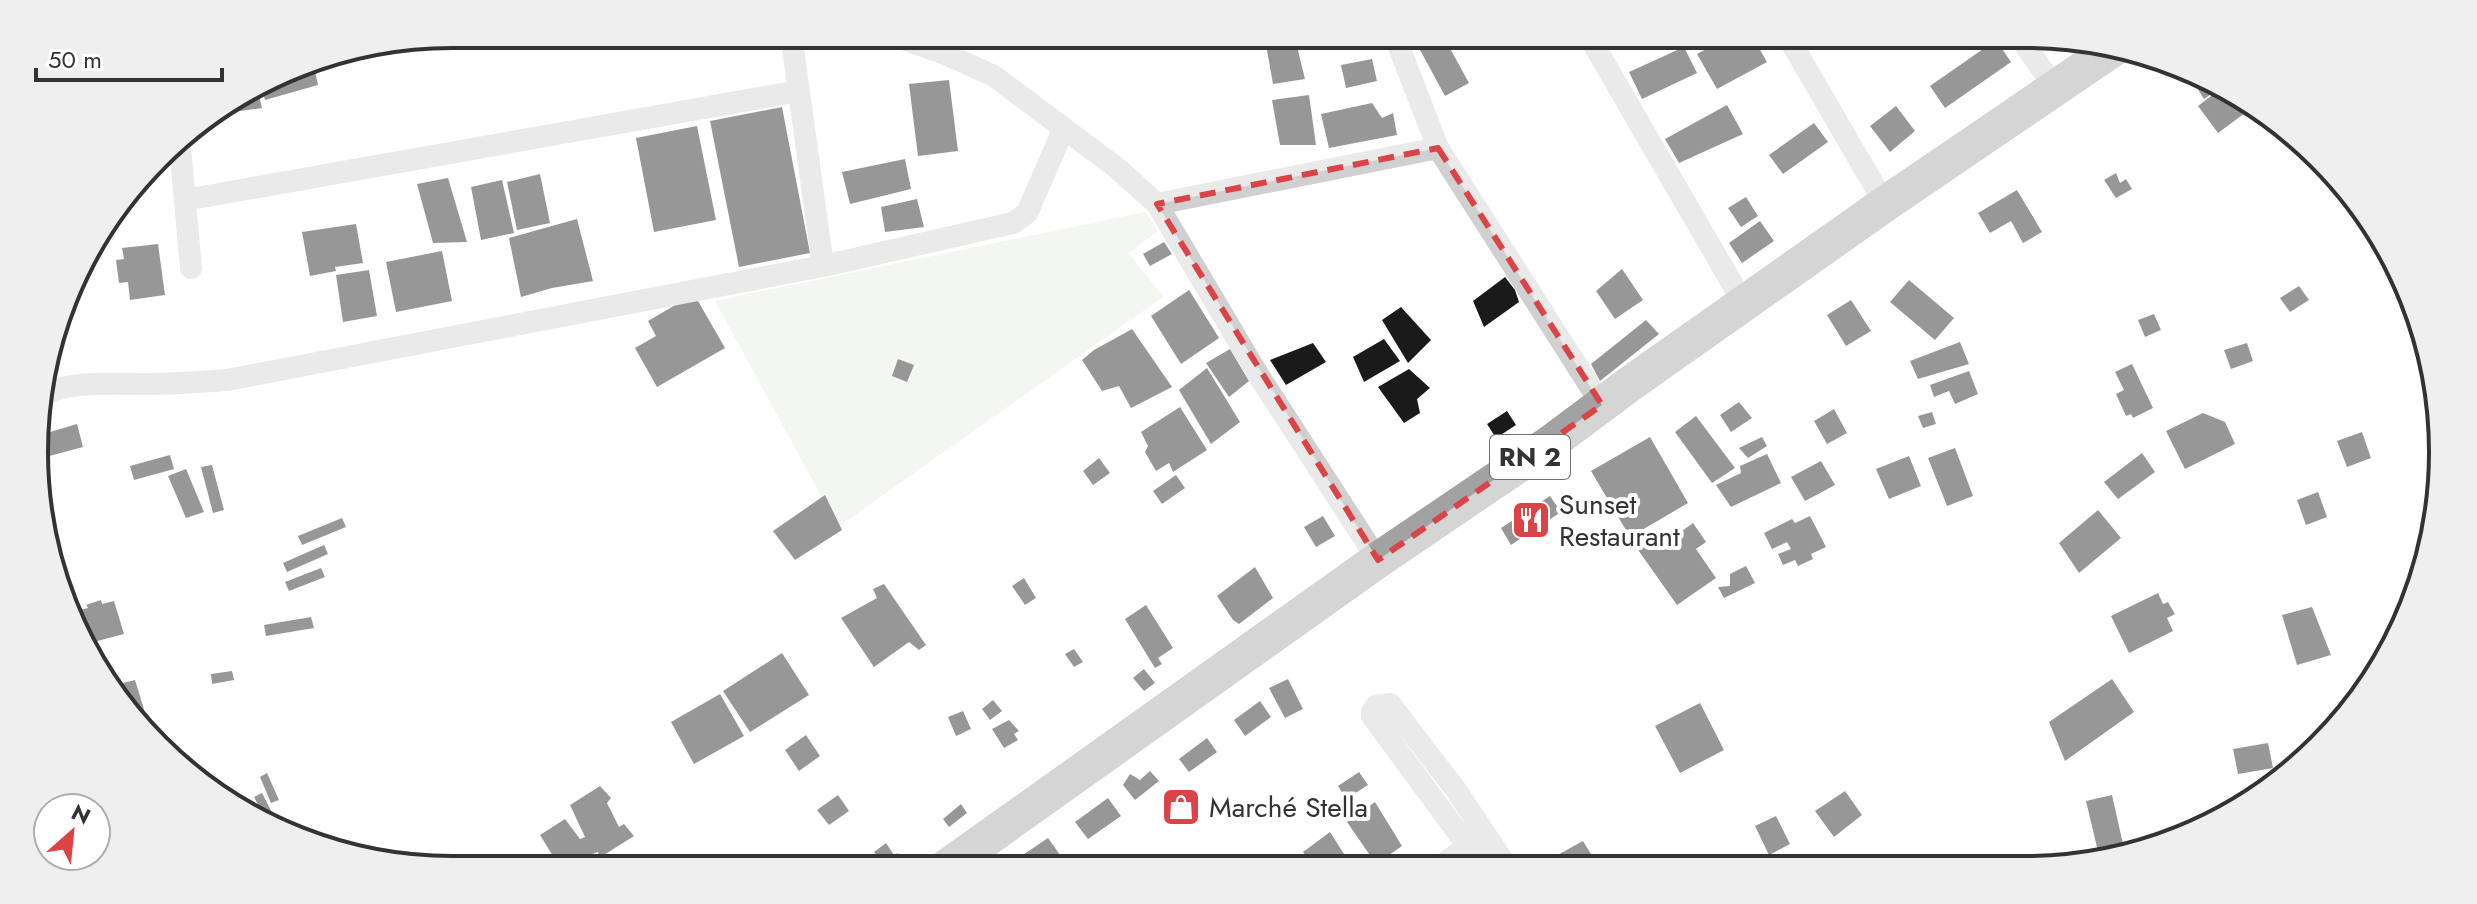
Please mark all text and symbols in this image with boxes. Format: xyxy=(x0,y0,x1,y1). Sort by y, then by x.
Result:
scale bar xyxy=(36,32,222,82)
text: 50 m xyxy=(48,42,102,77)
road number: RN 2 xyxy=(1490,435,1570,479)
place label: Sunset Restaurant xyxy=(1559,484,1680,557)
restaurant icon: Sunset Restaurant xyxy=(1510,499,1552,541)
shop icon: Marché Stella xyxy=(1160,786,1202,828)
place label: Marché Stella xyxy=(1209,787,1368,828)
north arrow xyxy=(32,792,112,872)
text: N xyxy=(66,796,96,832)

